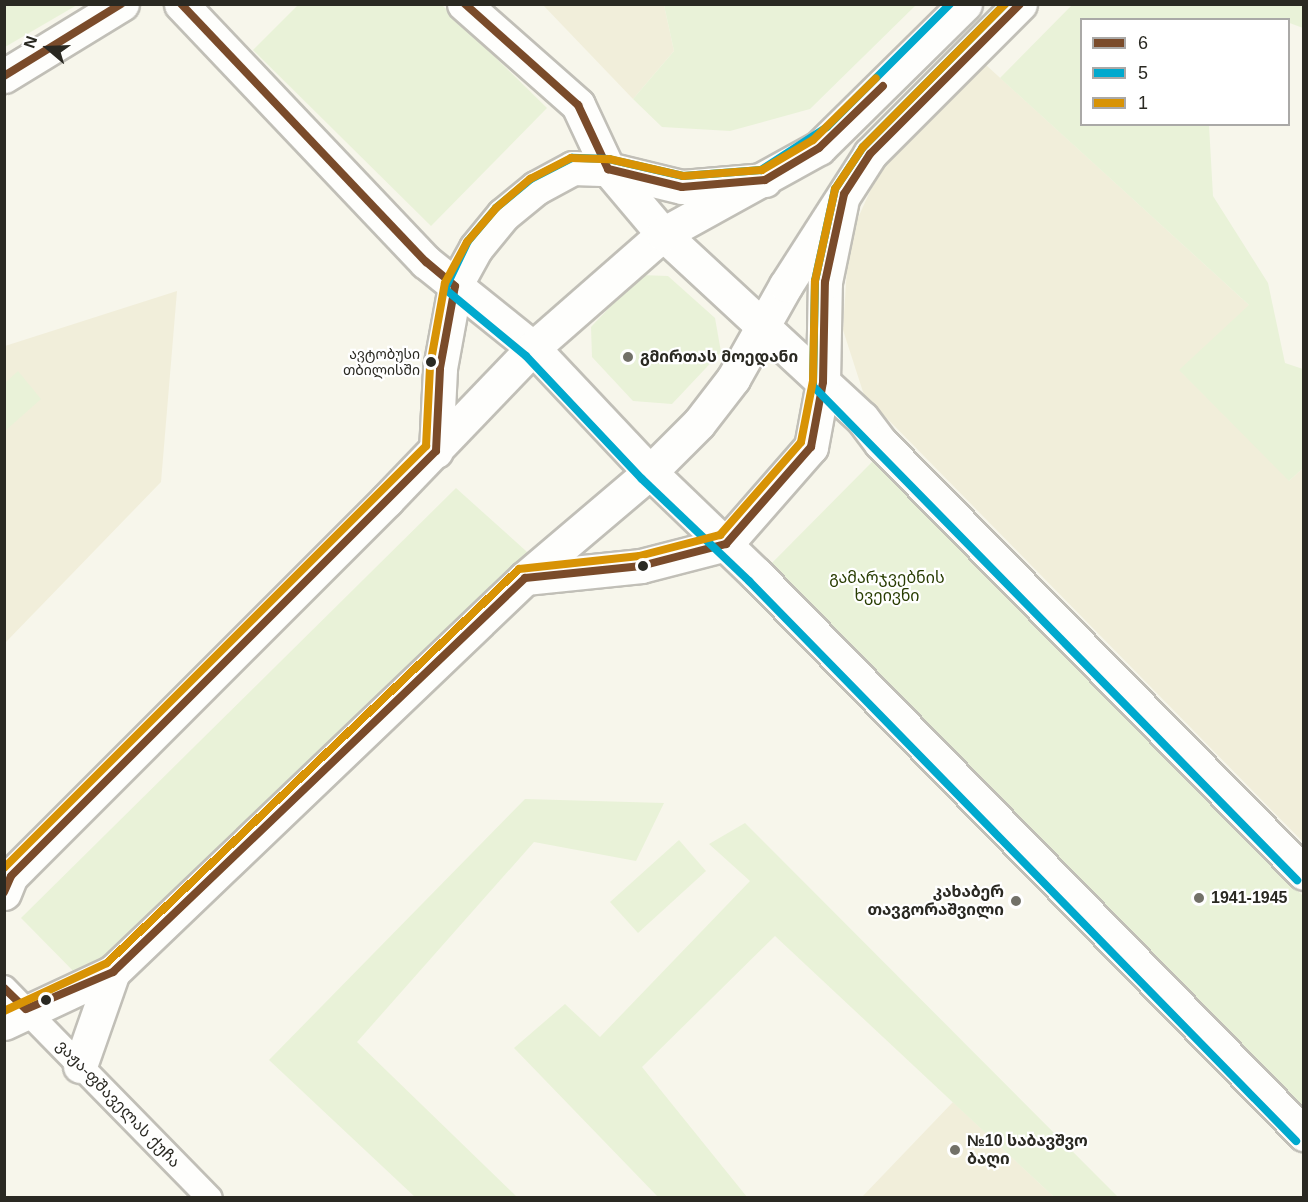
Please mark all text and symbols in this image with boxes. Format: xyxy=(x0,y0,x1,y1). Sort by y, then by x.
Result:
north arrow xyxy=(18,18,78,78)
legend xyxy=(1080,18,1290,126)
text: 6 xyxy=(1138,33,1148,53)
text: N xyxy=(21,34,40,50)
text: 5 xyxy=(1138,63,1148,83)
text: 1 xyxy=(1138,93,1148,113)
place label: ავტობუსი თბილისში xyxy=(343,346,420,378)
place label: გმირთას მოედანი xyxy=(640,347,798,367)
marker: გმირთას მოედანი xyxy=(621,350,635,364)
marker: ავტობუსი თბილისში xyxy=(425,356,437,368)
unlabelled marker xyxy=(637,560,649,572)
park label: გამარჯვებნის ხვეივნი xyxy=(829,568,945,606)
place label: კახაბერ თავგორაშვილი xyxy=(867,882,1004,920)
place label: 1941-1945 xyxy=(1211,888,1288,908)
marker: 1941-1945 xyxy=(1192,891,1206,905)
marker: კახაბერ თავგორაშვილი xyxy=(1009,894,1023,908)
unlabelled marker xyxy=(40,994,52,1006)
street label: ვაჟა-ფშაველას ქუჩა xyxy=(52,1036,184,1172)
place label: №10 საბავშვო ბაღი xyxy=(967,1131,1088,1169)
marker: №10 საბავშვო ბაღი xyxy=(948,1143,962,1157)

